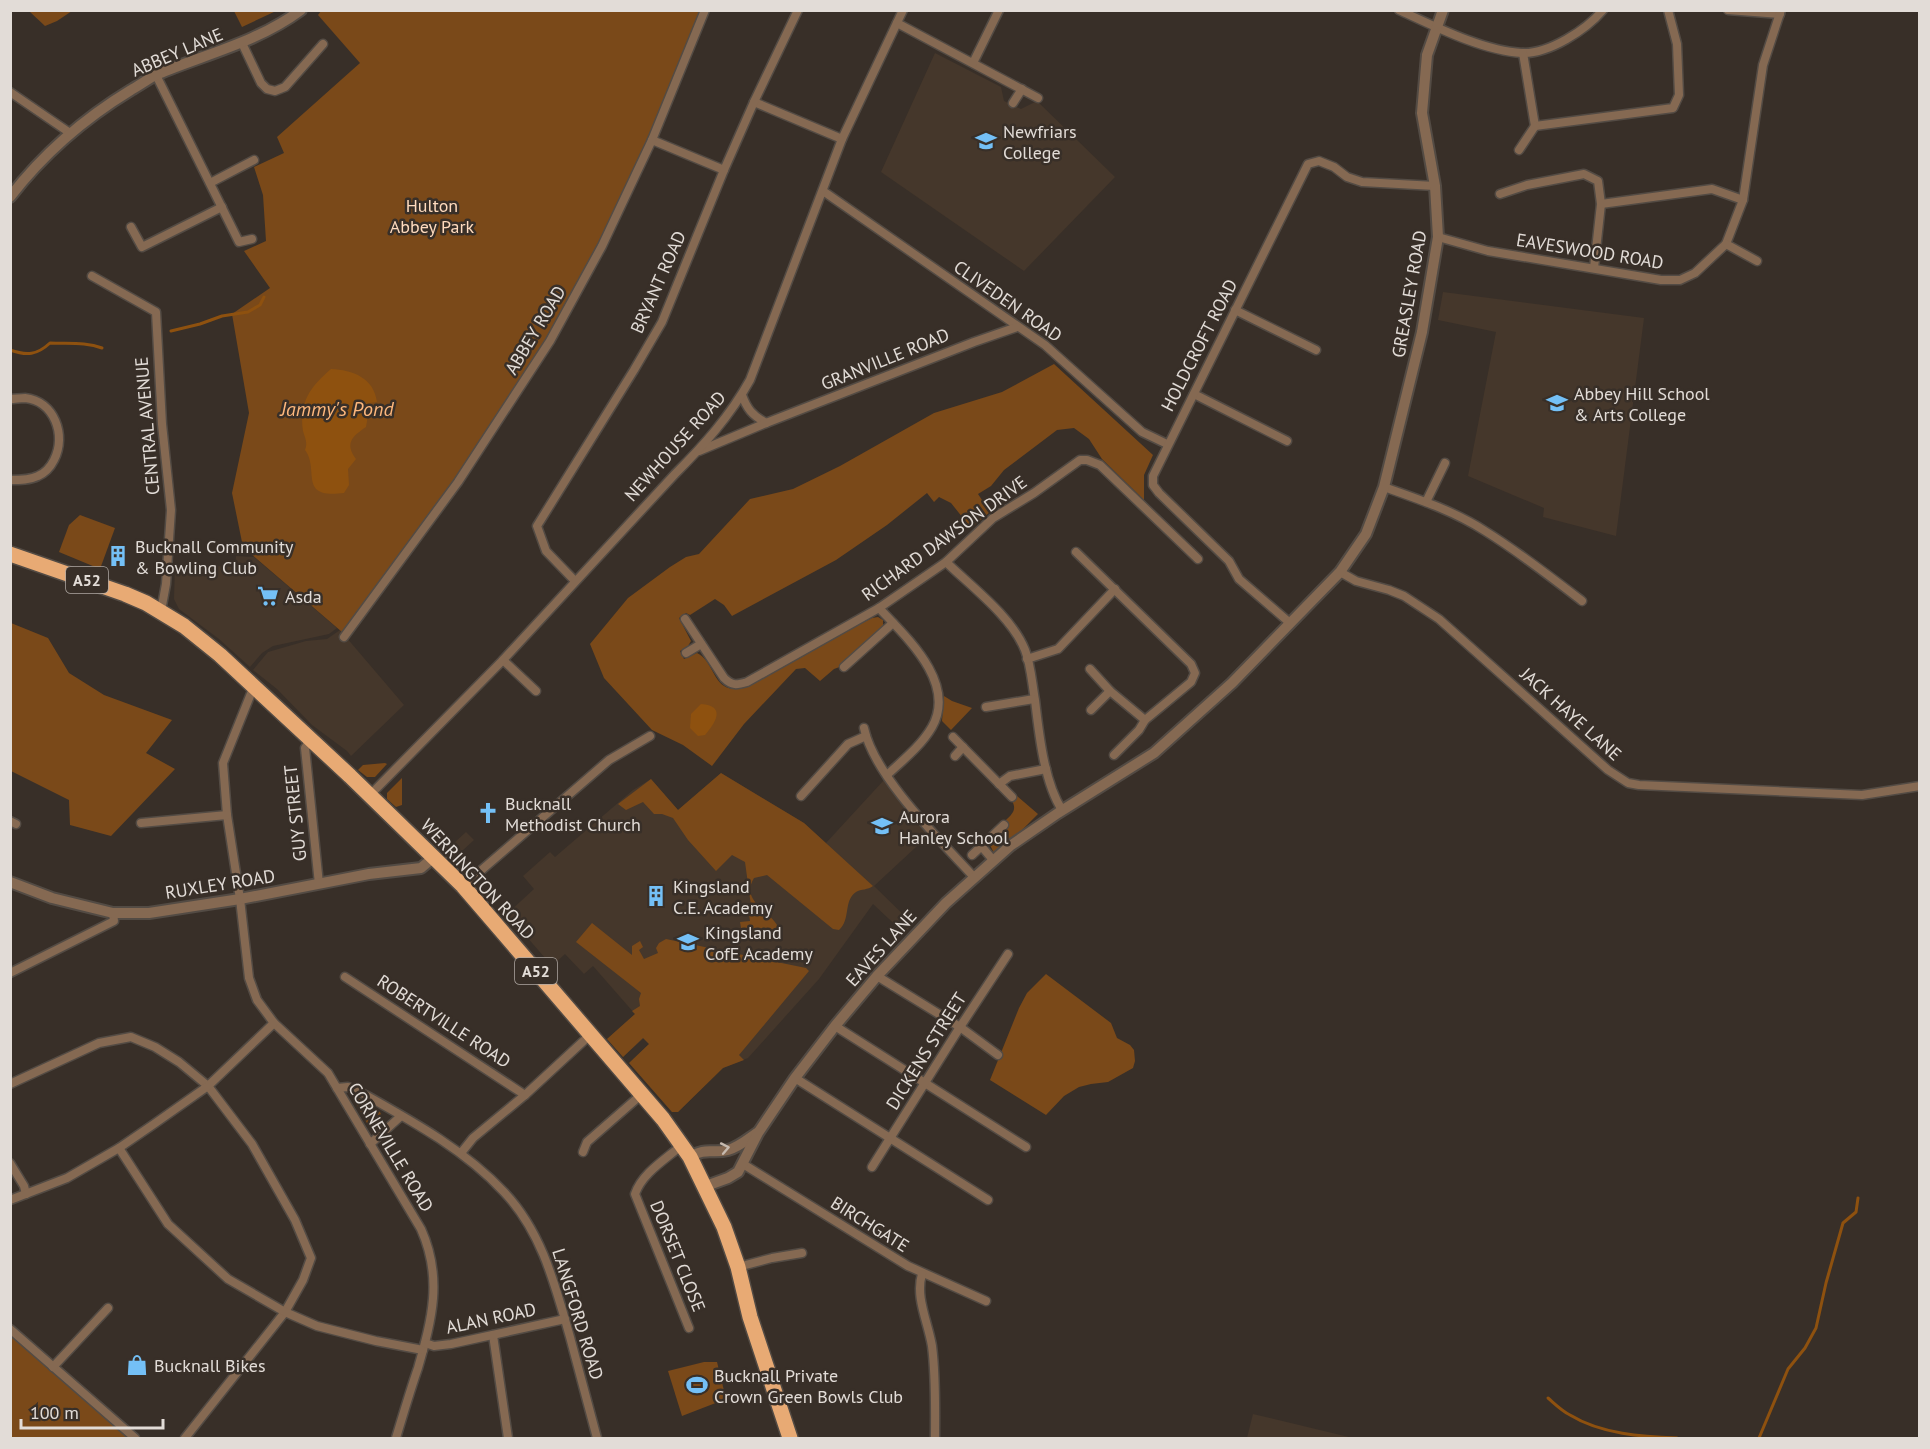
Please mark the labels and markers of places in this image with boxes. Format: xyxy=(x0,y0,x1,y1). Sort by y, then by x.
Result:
place label: Newfriars College xyxy=(1003,120,1077,164)
school or university icon: Newfriars College xyxy=(974,129,998,153)
place label: Abbey Hill School & Arts College xyxy=(1574,382,1710,426)
school or university icon: Abbey Hill School & Arts College xyxy=(1545,391,1569,415)
place label: Bucknall Community & Bowling Club xyxy=(135,535,294,579)
building icon: Bucknall Community & Bowling Club xyxy=(106,544,130,568)
supermarket icon: Asda xyxy=(256,584,280,608)
place label: Asda xyxy=(285,585,322,608)
place label: Bucknall Methodist Church xyxy=(505,792,641,836)
church icon: Bucknall Methodist Church xyxy=(476,801,500,825)
place label: Aurora Hanley School xyxy=(899,805,1009,849)
school or university icon: Aurora Hanley School xyxy=(870,814,894,838)
place label: Kingsland C.E. Academy xyxy=(673,875,773,919)
building icon: Kingsland C.E. Academy xyxy=(644,884,668,908)
place label: Kingsland CofE Academy xyxy=(705,921,813,965)
school or university icon: Kingsland CofE Academy xyxy=(676,930,700,954)
shop icon: Bucknall Bikes xyxy=(125,1353,149,1377)
place label: Bucknall Bikes xyxy=(154,1354,266,1377)
place label: Bucknall Private Crown Green Bowls Club xyxy=(714,1364,903,1408)
sports icon: Bucknall Private Crown Green Bowls Club xyxy=(685,1373,709,1397)

